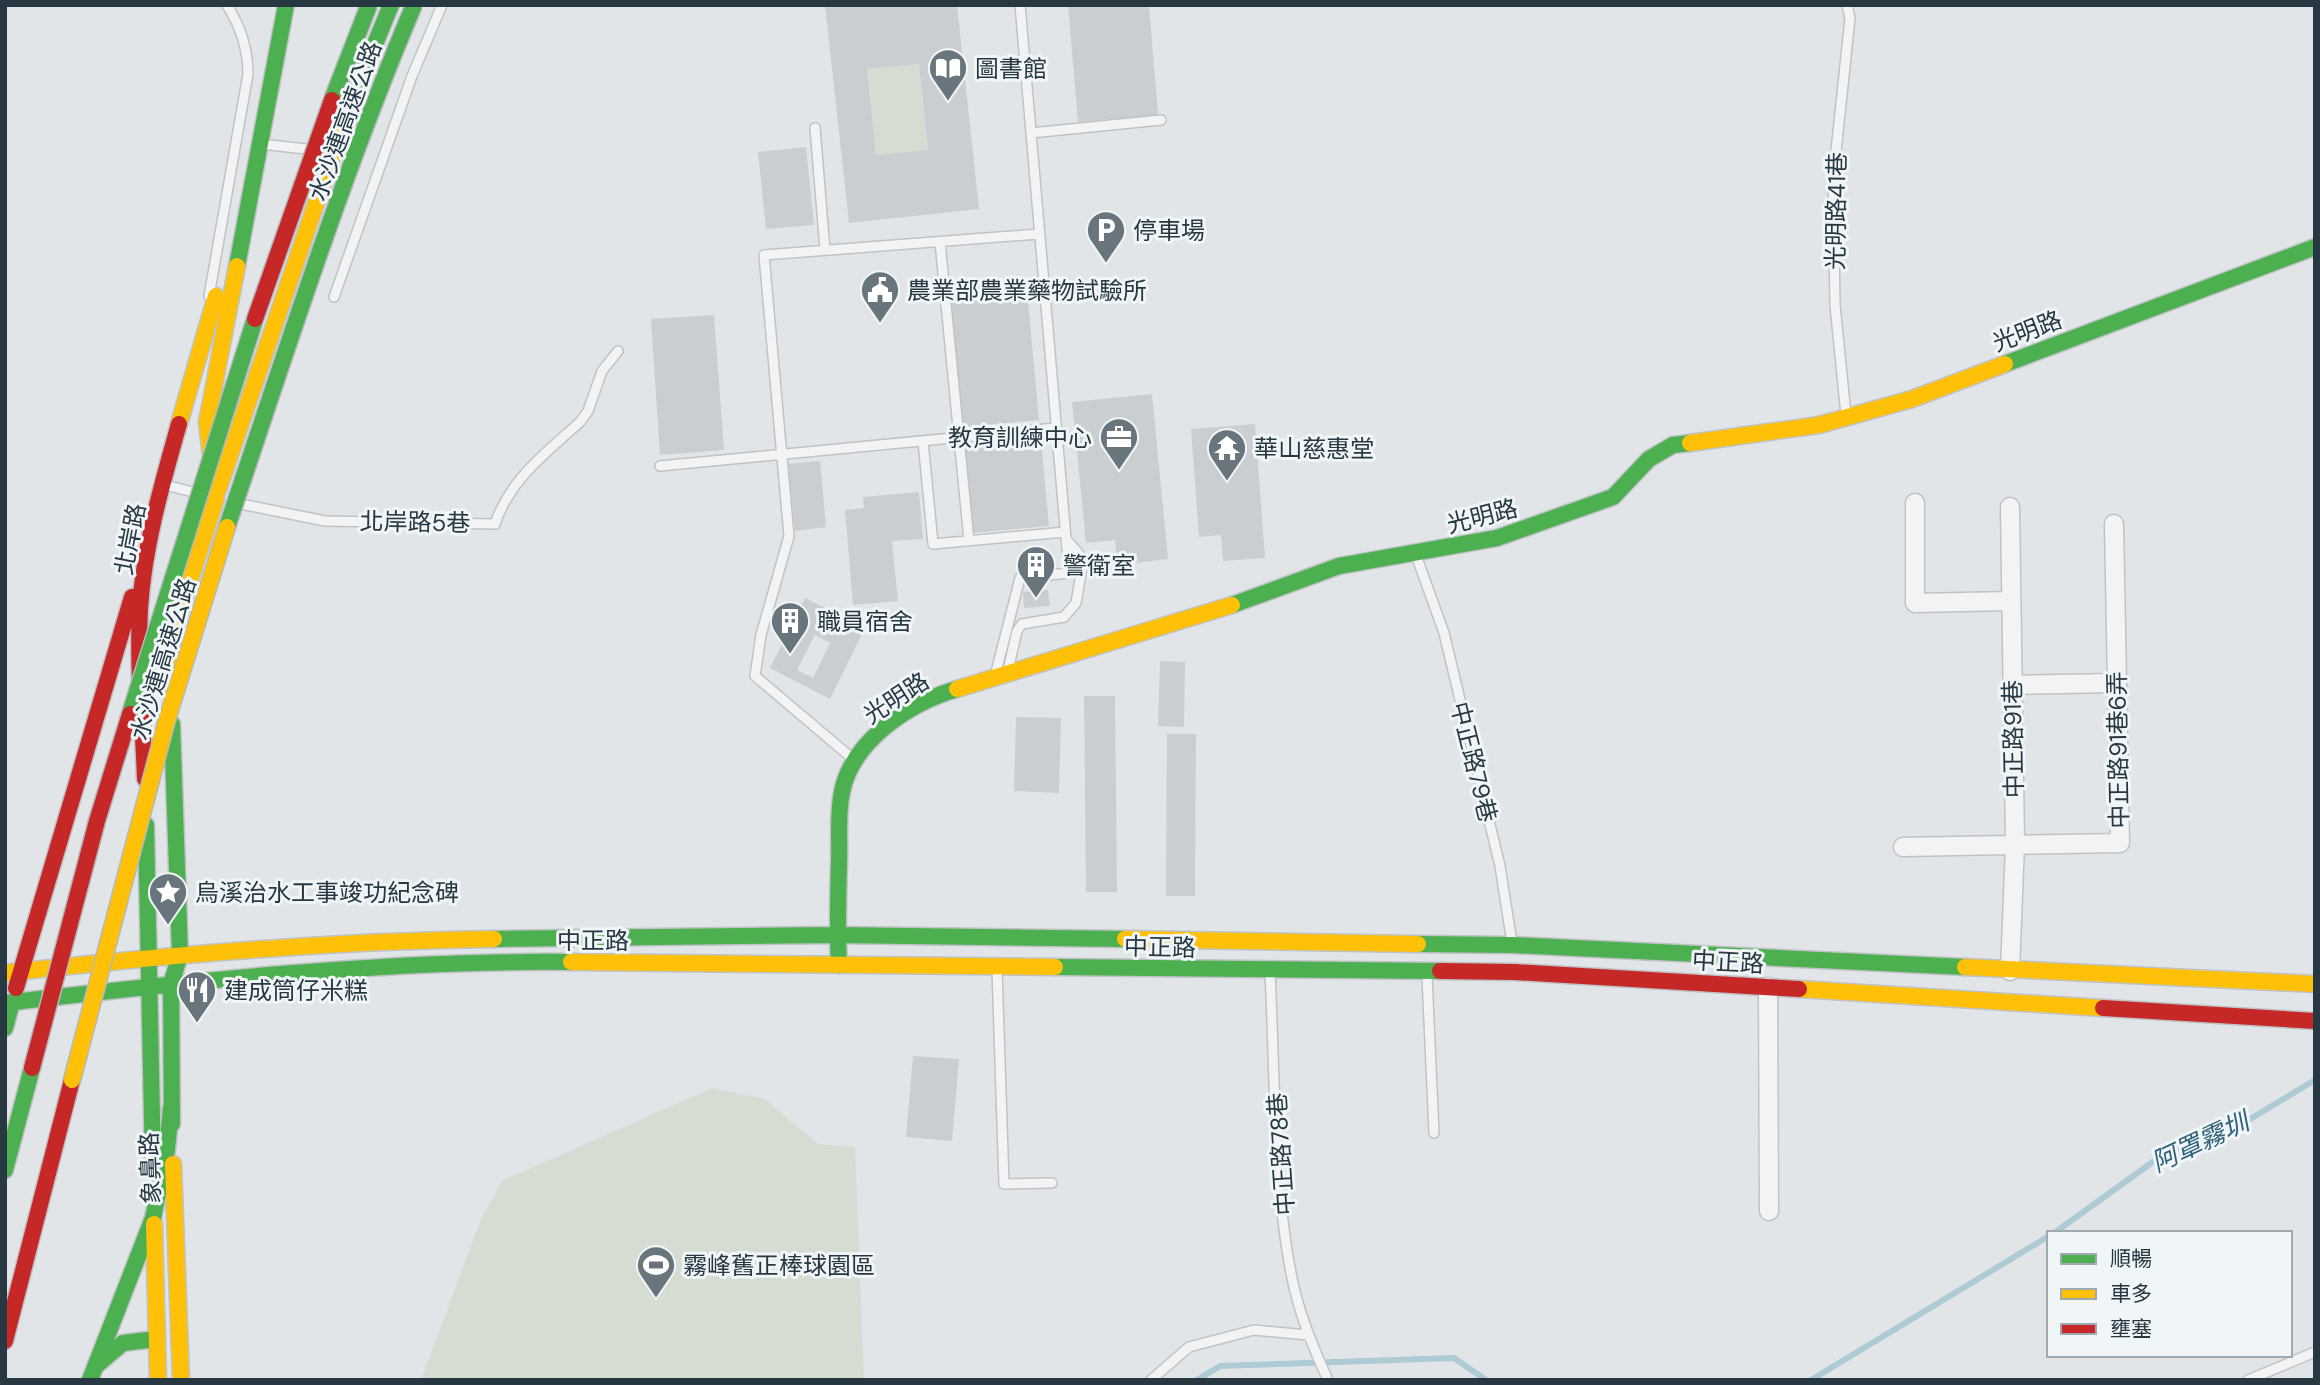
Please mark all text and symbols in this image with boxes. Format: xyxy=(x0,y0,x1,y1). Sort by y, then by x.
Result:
street label: 水沙連高速公路 xyxy=(302,37,388,205)
library icon: 圖書館 xyxy=(927,47,969,102)
place label: 圖書館 xyxy=(975,53,1047,84)
street label: 光明路41巷 xyxy=(1819,152,1853,270)
parking icon: 停車場 xyxy=(1085,209,1127,264)
place label: 停車場 xyxy=(1133,215,1205,246)
public building icon: 農業部農業藥物試驗所 xyxy=(859,269,901,324)
place label: 農業部農業藥物試驗所 xyxy=(907,275,1147,306)
street label: 光明路 xyxy=(1988,304,2066,358)
office icon: 教育訓練中心 xyxy=(1098,416,1140,471)
place label: 教育訓練中心 xyxy=(948,422,1092,453)
temple icon: 華山慈惠堂 xyxy=(1206,427,1248,482)
place label: 華山慈惠堂 xyxy=(1254,433,1374,464)
street label: 光明路 xyxy=(1443,492,1521,540)
street label: 北岸路 xyxy=(108,501,152,577)
street label: 北岸路5巷 xyxy=(359,506,471,538)
building icon: 警衛室 xyxy=(1015,544,1057,599)
place label: 警衛室 xyxy=(1063,550,1135,581)
street label: 水沙連高速公路 xyxy=(124,574,202,744)
building icon: 職員宿舍 xyxy=(769,600,811,655)
place label: 職員宿舍 xyxy=(817,606,913,637)
street label: 光明路 xyxy=(857,665,935,731)
street label: 中正路91巷6弄 xyxy=(2101,671,2135,829)
street label: 中正路91巷 xyxy=(1996,680,2030,798)
street label: 中正路79巷 xyxy=(1444,698,1504,826)
place icon: 烏溪治水工事竣功紀念碑 xyxy=(147,871,189,926)
place label: 烏溪治水工事竣功紀念碑 xyxy=(195,877,459,908)
street label: 中正路 xyxy=(557,925,629,956)
street label: 中正路 xyxy=(1124,931,1196,963)
street label: 中正路 xyxy=(1691,945,1765,979)
restaurant icon: 建成筒仔米糕 xyxy=(176,969,218,1024)
place label: 建成筒仔米糕 xyxy=(224,975,368,1006)
street label: 中正路78巷 xyxy=(1261,1092,1301,1216)
water label: 阿罩霧圳 xyxy=(2146,1103,2258,1179)
street label: 象鼻路 xyxy=(133,1131,167,1205)
legend xyxy=(2047,1231,2292,1357)
sports icon: 霧峰舊正棒球園區 xyxy=(635,1244,677,1299)
text: 順暢 xyxy=(2110,1245,2152,1273)
place label: 霧峰舊正棒球園區 xyxy=(683,1250,875,1281)
text: 車多 xyxy=(2110,1280,2152,1308)
text: 壅塞 xyxy=(2110,1315,2152,1343)

